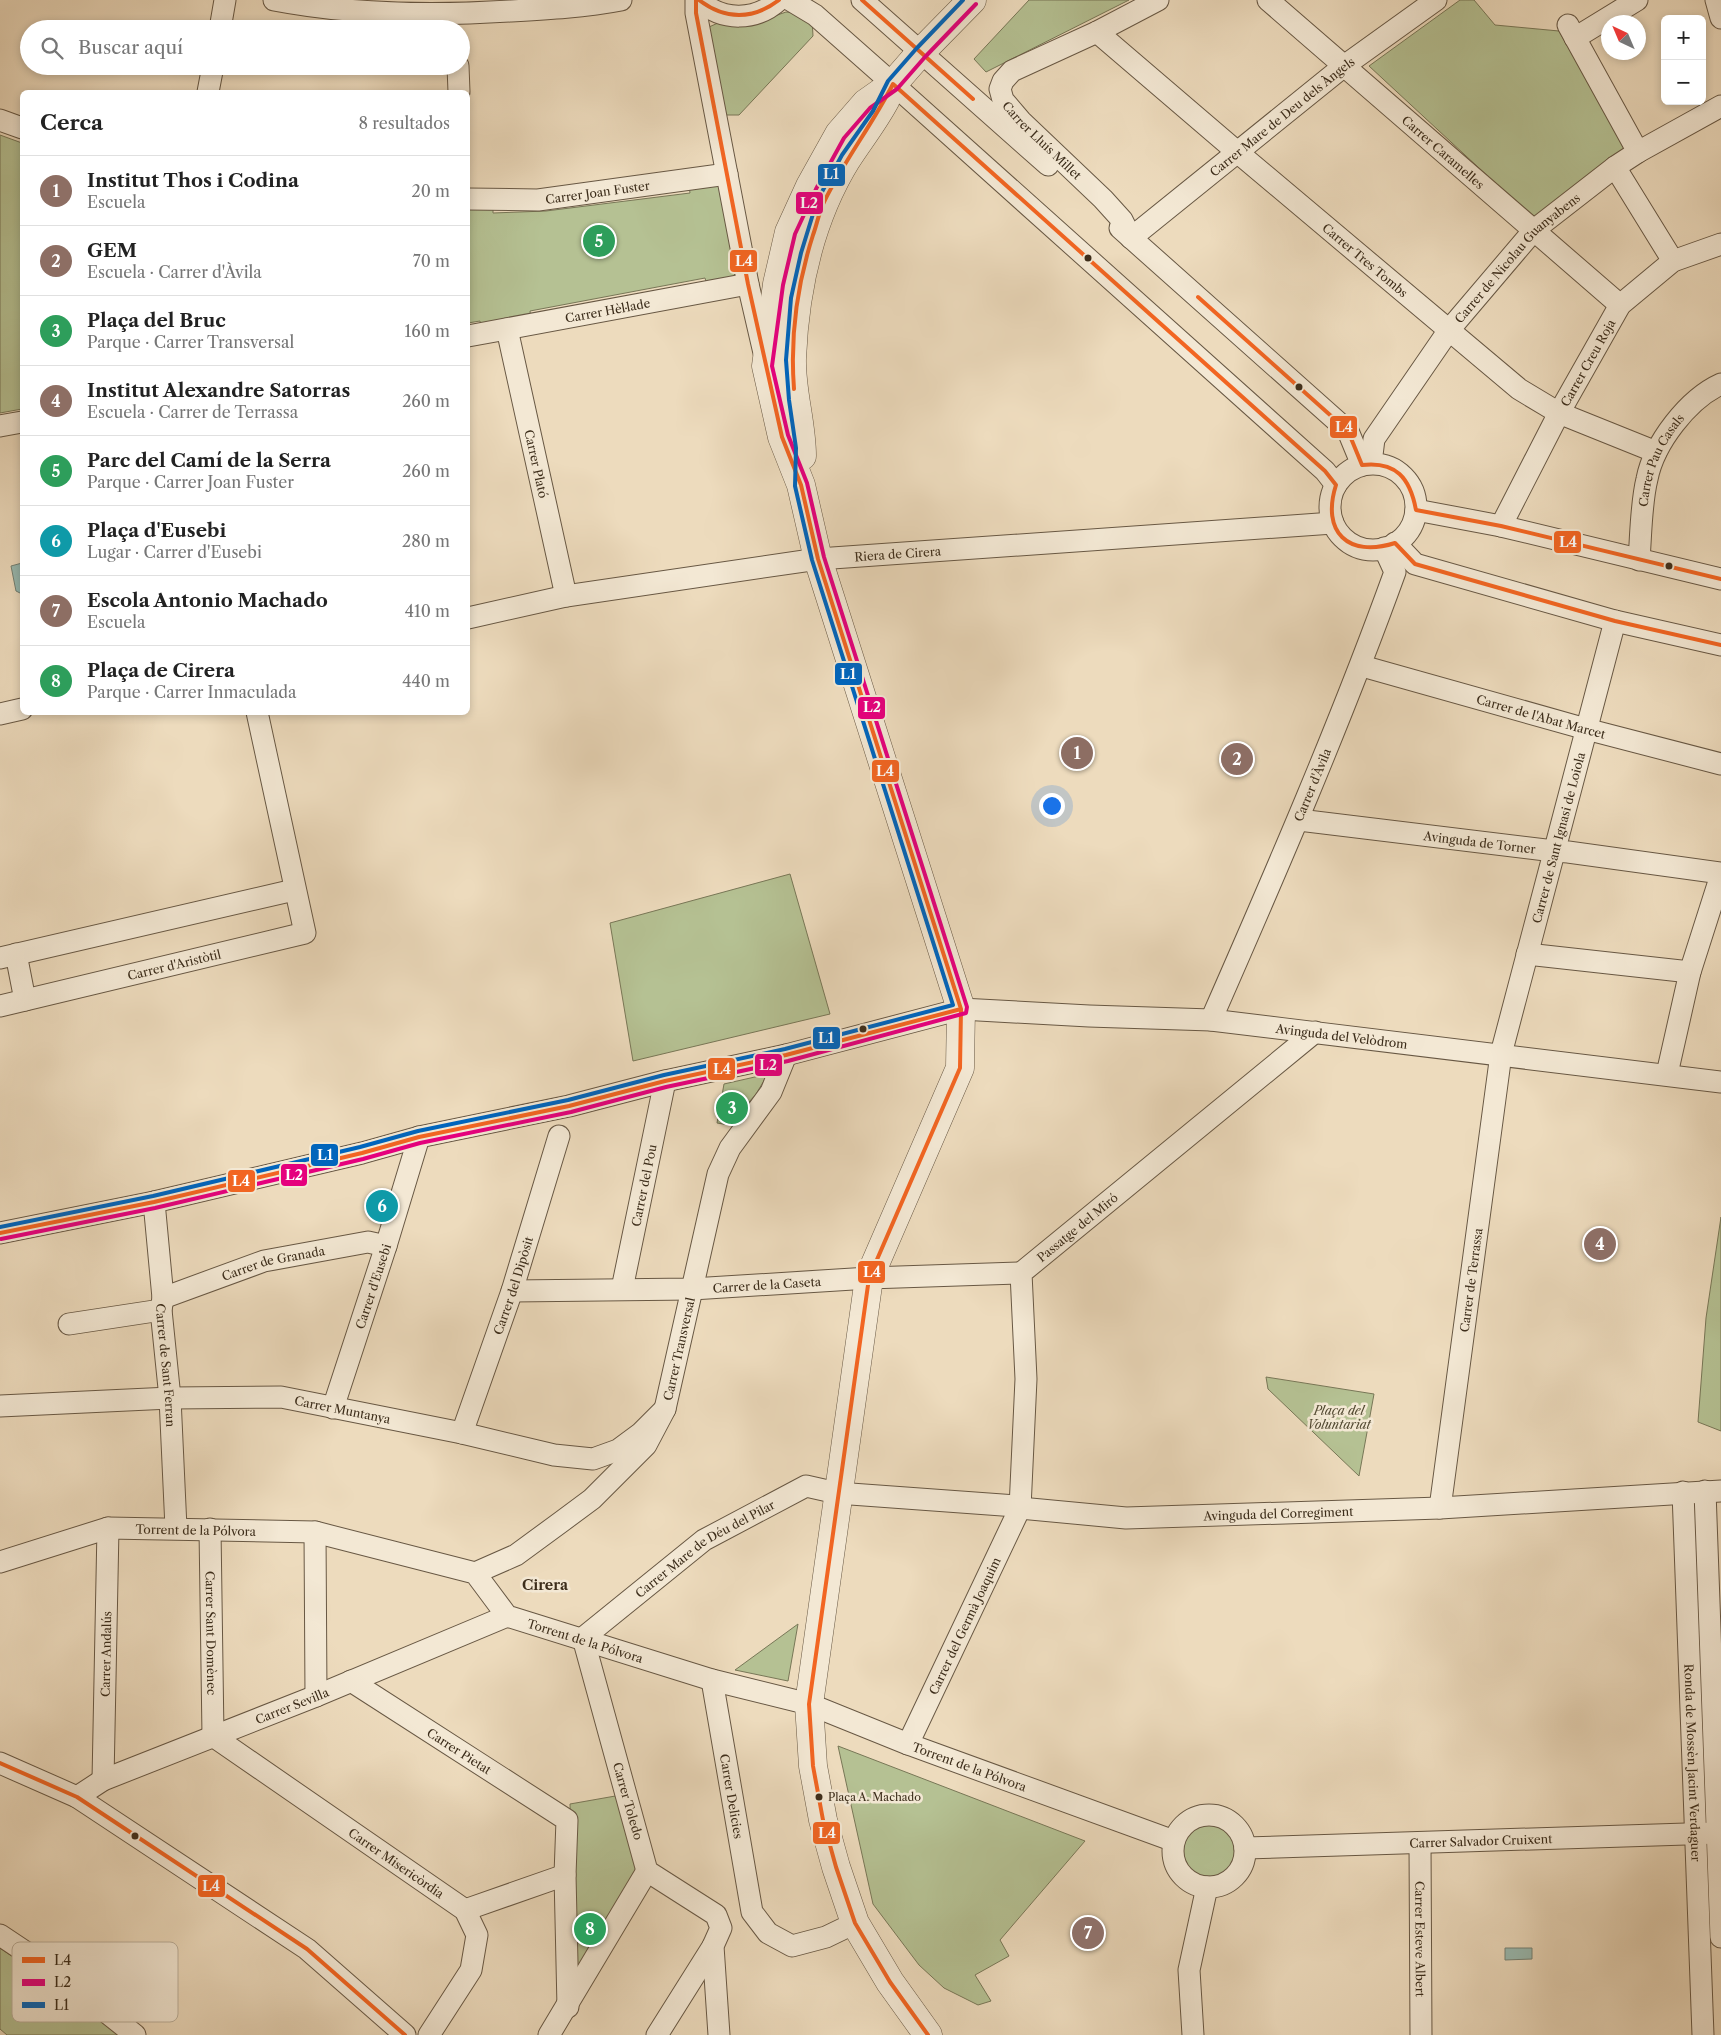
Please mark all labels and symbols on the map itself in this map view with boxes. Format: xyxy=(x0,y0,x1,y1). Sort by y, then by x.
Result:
north arrow xyxy=(1601,15,1646,60)
street label: Carrer Mare de Deu dels Àngels xyxy=(1206,53,1357,179)
street label: Carrer Lluís Millet xyxy=(1000,98,1086,183)
street label: Carrer Caramelles xyxy=(1399,112,1488,192)
line badge: L1 xyxy=(817,163,846,187)
text: L1 xyxy=(823,165,840,183)
street label: Carrer Joan Fuster xyxy=(544,177,651,206)
street label: Carrer de Nicolau Guanyabens xyxy=(1451,190,1583,326)
line badge: L2 xyxy=(795,191,824,215)
text: L2 xyxy=(800,194,818,212)
street label: Carrer Tres Tombs xyxy=(1320,220,1411,300)
pin: 5 xyxy=(583,222,615,260)
line badge: L4 xyxy=(729,249,758,273)
text: L4 xyxy=(735,252,753,270)
unlabelled marker xyxy=(1083,253,1093,263)
street label: Carrer Hèl·lade xyxy=(564,295,652,325)
street label: Carrer Creu Roja xyxy=(1557,316,1618,409)
unlabelled marker xyxy=(1294,382,1304,392)
street label: Carrer Pau Casals xyxy=(1635,410,1687,507)
line badge: L4 xyxy=(1329,415,1358,439)
text: L4 xyxy=(1335,418,1353,436)
street label: Carrer Plató xyxy=(522,428,552,499)
line badge: L4 xyxy=(1553,530,1582,554)
text: L4 xyxy=(1559,533,1577,551)
street label: Riera de Cirera xyxy=(854,543,942,564)
unlabelled marker xyxy=(1664,561,1674,571)
line badge: L1 xyxy=(834,662,863,686)
text: L1 xyxy=(840,665,857,683)
street label: Carrer de l'Abat Marcet xyxy=(1475,691,1608,741)
line badge: L2 xyxy=(857,696,886,720)
text: L2 xyxy=(863,698,881,716)
pin: 1 xyxy=(1061,734,1093,772)
pin: 2 xyxy=(1221,740,1253,778)
street label: Carrer d'Àvila xyxy=(1290,745,1334,824)
street label: Carrer de Sant Ignasi de Loiola xyxy=(1528,750,1588,925)
line badge: L4 xyxy=(871,759,900,783)
text: L4 xyxy=(876,762,894,780)
your location xyxy=(1039,793,1065,819)
street label: Avinguda de Torner xyxy=(1422,828,1537,856)
street label: Carrer d'Aristòtil xyxy=(126,946,223,983)
street label: Avinguda del Velòdrom xyxy=(1274,1020,1408,1051)
unlabelled marker xyxy=(858,1024,868,1034)
line badge: L1 xyxy=(812,1026,841,1050)
text: L1 xyxy=(818,1029,835,1047)
line badge: L2 xyxy=(754,1053,783,1077)
text: L2 xyxy=(759,1056,777,1074)
line badge: L4 xyxy=(707,1057,736,1081)
text: L4 xyxy=(713,1060,731,1078)
pin: 3 xyxy=(716,1089,748,1127)
street label: Carrer del Pou xyxy=(628,1142,659,1228)
line badge: L1 xyxy=(310,1143,339,1167)
text: L1 xyxy=(317,1146,334,1164)
line badge: L2 xyxy=(280,1163,308,1187)
text: L2 xyxy=(285,1166,303,1184)
line badge: L4 xyxy=(227,1169,256,1193)
text: L4 xyxy=(232,1172,250,1190)
pin: 6 xyxy=(366,1187,398,1225)
street label: Passatge del Miró xyxy=(1034,1189,1121,1265)
pin: 4 xyxy=(1584,1225,1616,1263)
street label: Carrer de Terrassa xyxy=(1456,1226,1485,1333)
street label: Carrer del Dipòsit xyxy=(490,1234,536,1337)
street label: Carrer de Granada xyxy=(220,1242,326,1283)
street label: Carrer d'Eusebi xyxy=(352,1242,394,1331)
line badge: L4 xyxy=(857,1260,886,1284)
text: L4 xyxy=(863,1263,881,1281)
street label: Carrer de la Caseta xyxy=(712,1273,822,1295)
street label: Carrer Transversal xyxy=(660,1295,698,1402)
street label: Carrer de Sant Ferran xyxy=(153,1302,179,1428)
street label: Carrer Muntanya xyxy=(293,1392,393,1426)
park label: Plaça del Voluntariat xyxy=(1307,1403,1372,1432)
street label: Carrer Mare de Déu del Pilar xyxy=(632,1497,777,1600)
street label: Avinguda del Corregiment xyxy=(1202,1503,1354,1523)
street label: Torrent de la Pólvora xyxy=(135,1521,257,1538)
street label: Carrer del Germà Joaquim xyxy=(925,1554,1003,1697)
street label: Carrer Sant Domènec xyxy=(203,1571,220,1695)
district label: Cirera xyxy=(522,1576,569,1594)
street label: Carrer Andalús xyxy=(97,1611,114,1697)
street label: Torrent de la Pólvora xyxy=(526,1615,646,1666)
street label: Ronda de Mossèn Jacint Verdaguer xyxy=(1682,1664,1704,1862)
street label: Carrer Sevilla xyxy=(253,1684,331,1727)
street label: Carrer Pietat xyxy=(425,1725,495,1777)
street label: Torrent de la Pólvora xyxy=(910,1739,1029,1794)
street label: Carrer Delicies xyxy=(717,1753,747,1840)
street label: Carrer Toledo xyxy=(610,1760,646,1842)
place label: Plaça A. Machado xyxy=(828,1790,921,1804)
marker: Plaça A. Machado xyxy=(814,1792,824,1802)
line badge: L4 xyxy=(812,1821,841,1845)
text: L4 xyxy=(818,1824,836,1842)
street label: Carrer Misericòrdia xyxy=(346,1825,448,1901)
unlabelled marker xyxy=(130,1831,140,1841)
street label: Carrer Salvador Cruixent xyxy=(1409,1831,1553,1850)
line badge: L4 xyxy=(197,1874,226,1898)
text: L4 xyxy=(202,1877,220,1895)
street label: Carrer Esteve Albert xyxy=(1413,1881,1428,1998)
pin: 8 xyxy=(574,1910,606,1948)
pin: 7 xyxy=(1072,1914,1104,1952)
legend xyxy=(12,1942,178,2022)
text: L4 xyxy=(54,1951,71,1969)
text: L2 xyxy=(54,1973,71,1991)
text: L1 xyxy=(54,1996,69,2014)

